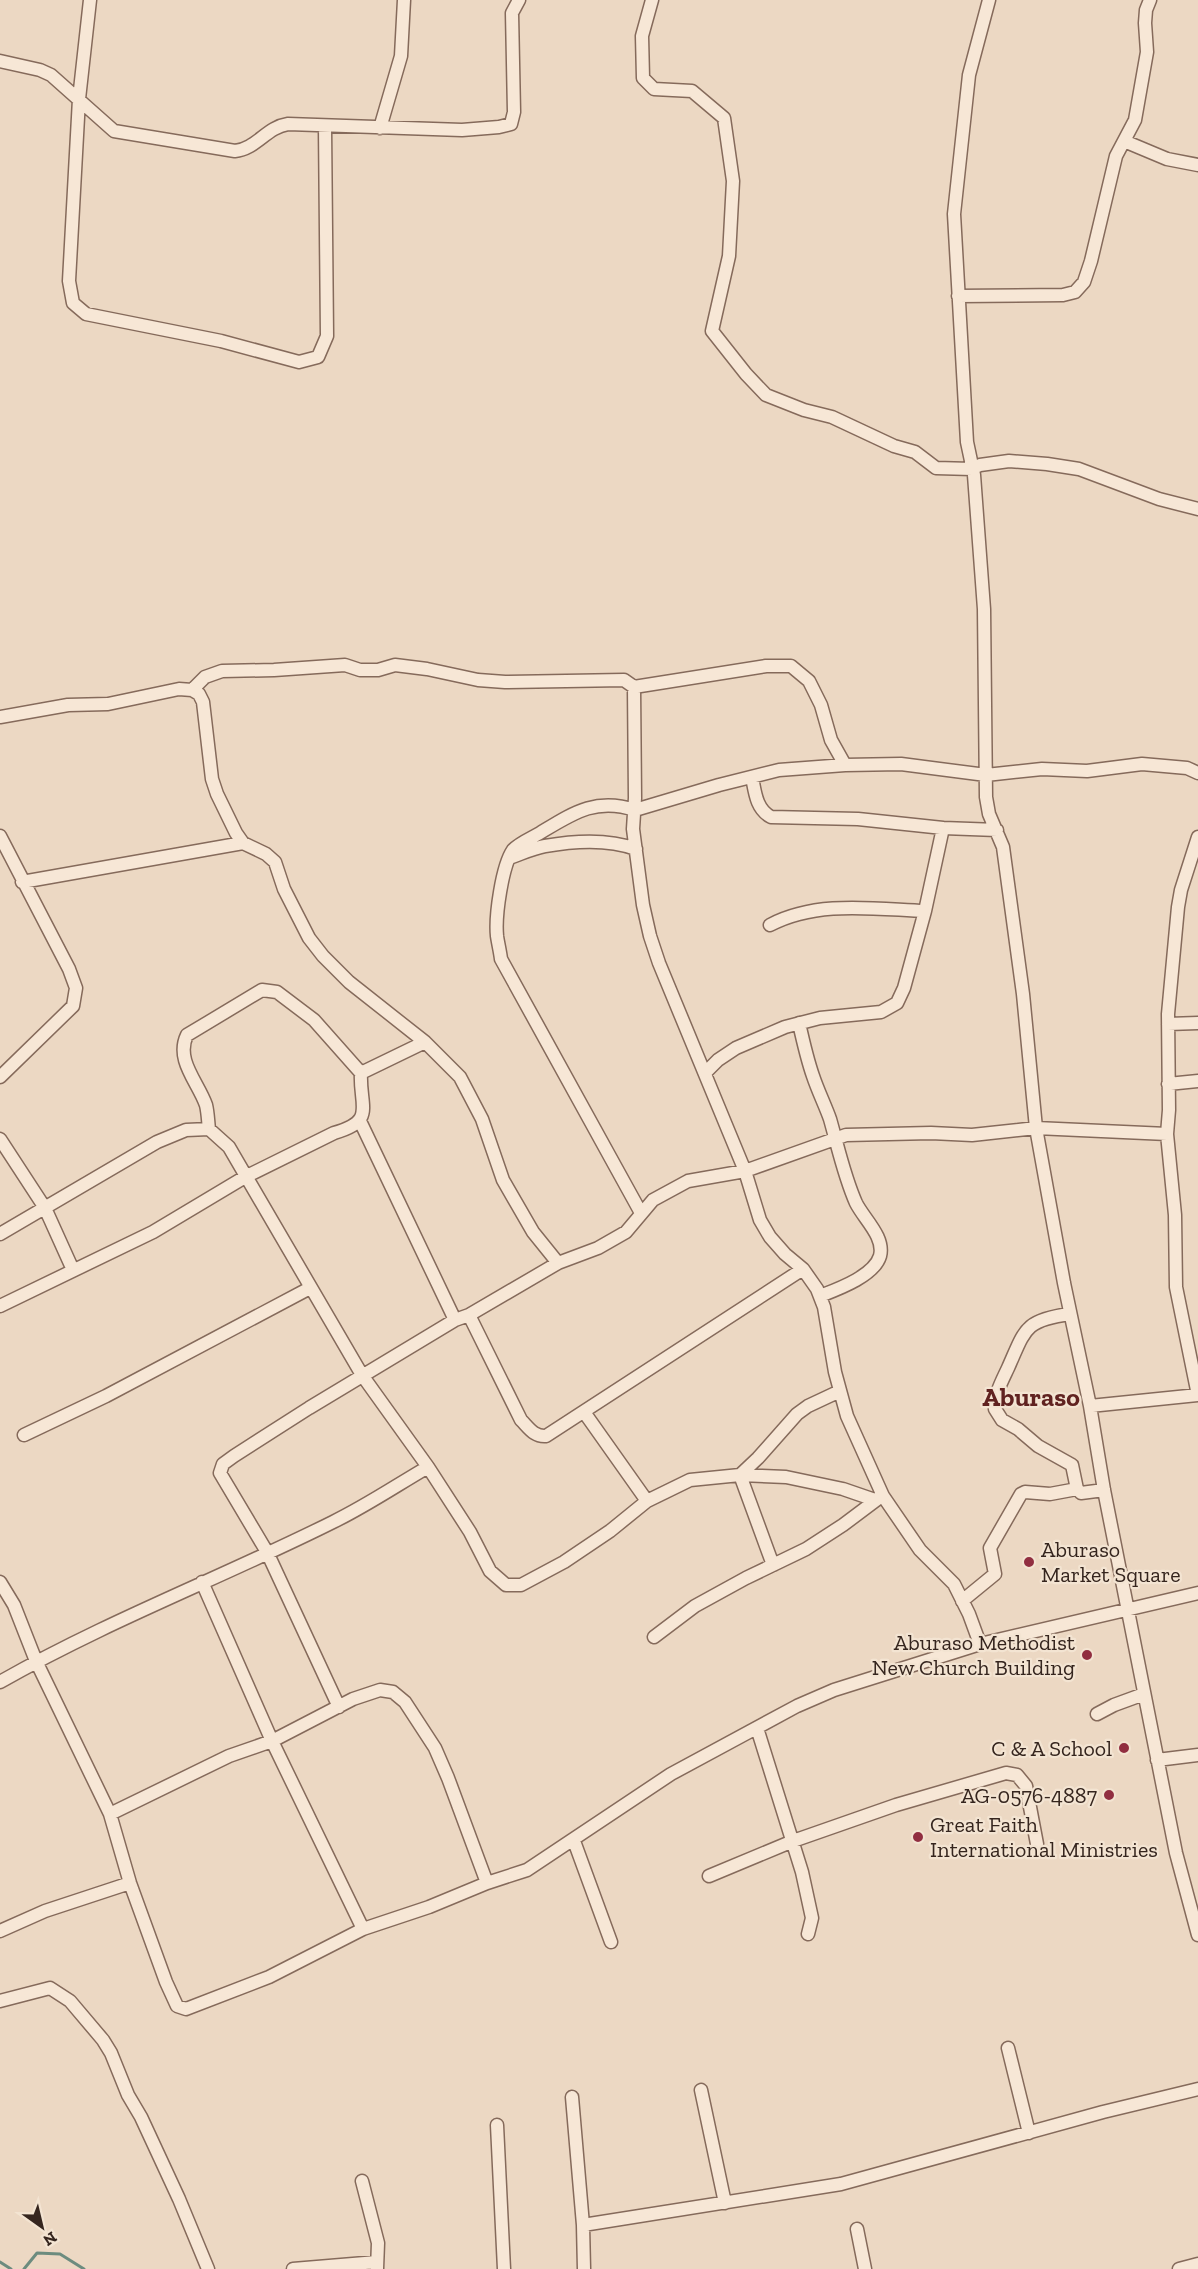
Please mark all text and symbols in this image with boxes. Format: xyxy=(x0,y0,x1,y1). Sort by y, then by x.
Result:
district label: Aburaso xyxy=(982,1381,1080,1413)
place label: Aburaso Market Square xyxy=(1041,1536,1181,1588)
marker: Aburaso Market Square xyxy=(1022,1555,1036,1569)
place label: Aburaso Methodist New Church Building xyxy=(872,1629,1076,1681)
marker: Aburaso Methodist New Church Building xyxy=(1080,1648,1094,1662)
place label: C & A School xyxy=(991,1735,1112,1762)
marker: C & A School xyxy=(1117,1741,1131,1755)
place label: AG-0576-4887 xyxy=(961,1782,1098,1809)
marker: AG-0576-4887 xyxy=(1102,1788,1116,1802)
place label: Great Faith International Ministries xyxy=(930,1811,1158,1863)
marker: Great Faith International Ministries xyxy=(911,1830,925,1844)
north arrow xyxy=(12,2197,72,2257)
text: N xyxy=(40,2228,60,2250)

